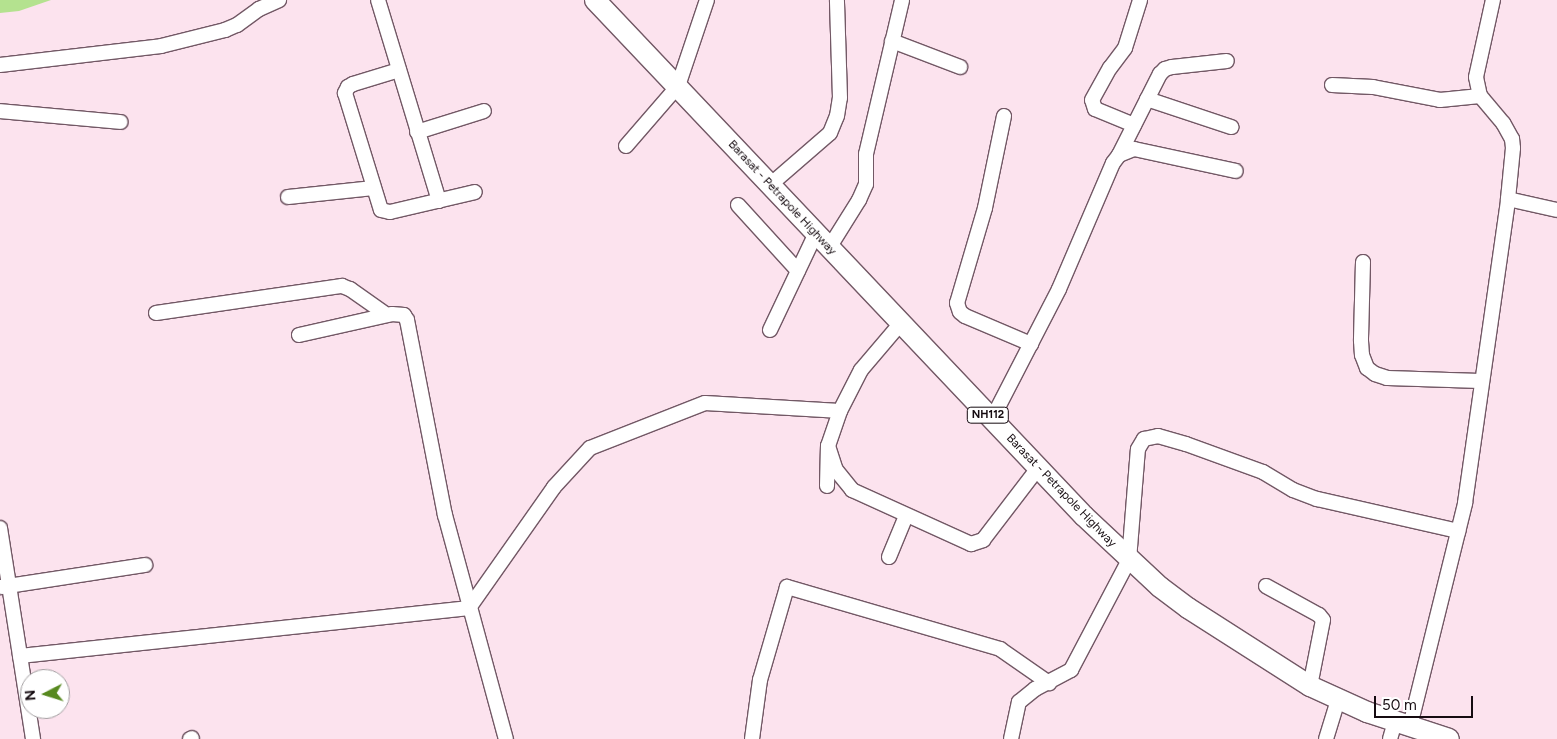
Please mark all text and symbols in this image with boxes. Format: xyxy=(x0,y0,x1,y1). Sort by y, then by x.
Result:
street label: Barasat - Petrapole Highway xyxy=(725,137,839,259)
road number: NH112 xyxy=(967,406,1009,424)
street label: Barasat - Petrapole Highway xyxy=(1003,431,1119,551)
north arrow xyxy=(20,669,70,719)
scale bar xyxy=(1377,686,1476,718)
text: N xyxy=(22,689,39,701)
text: 50 m xyxy=(1382,696,1417,714)

